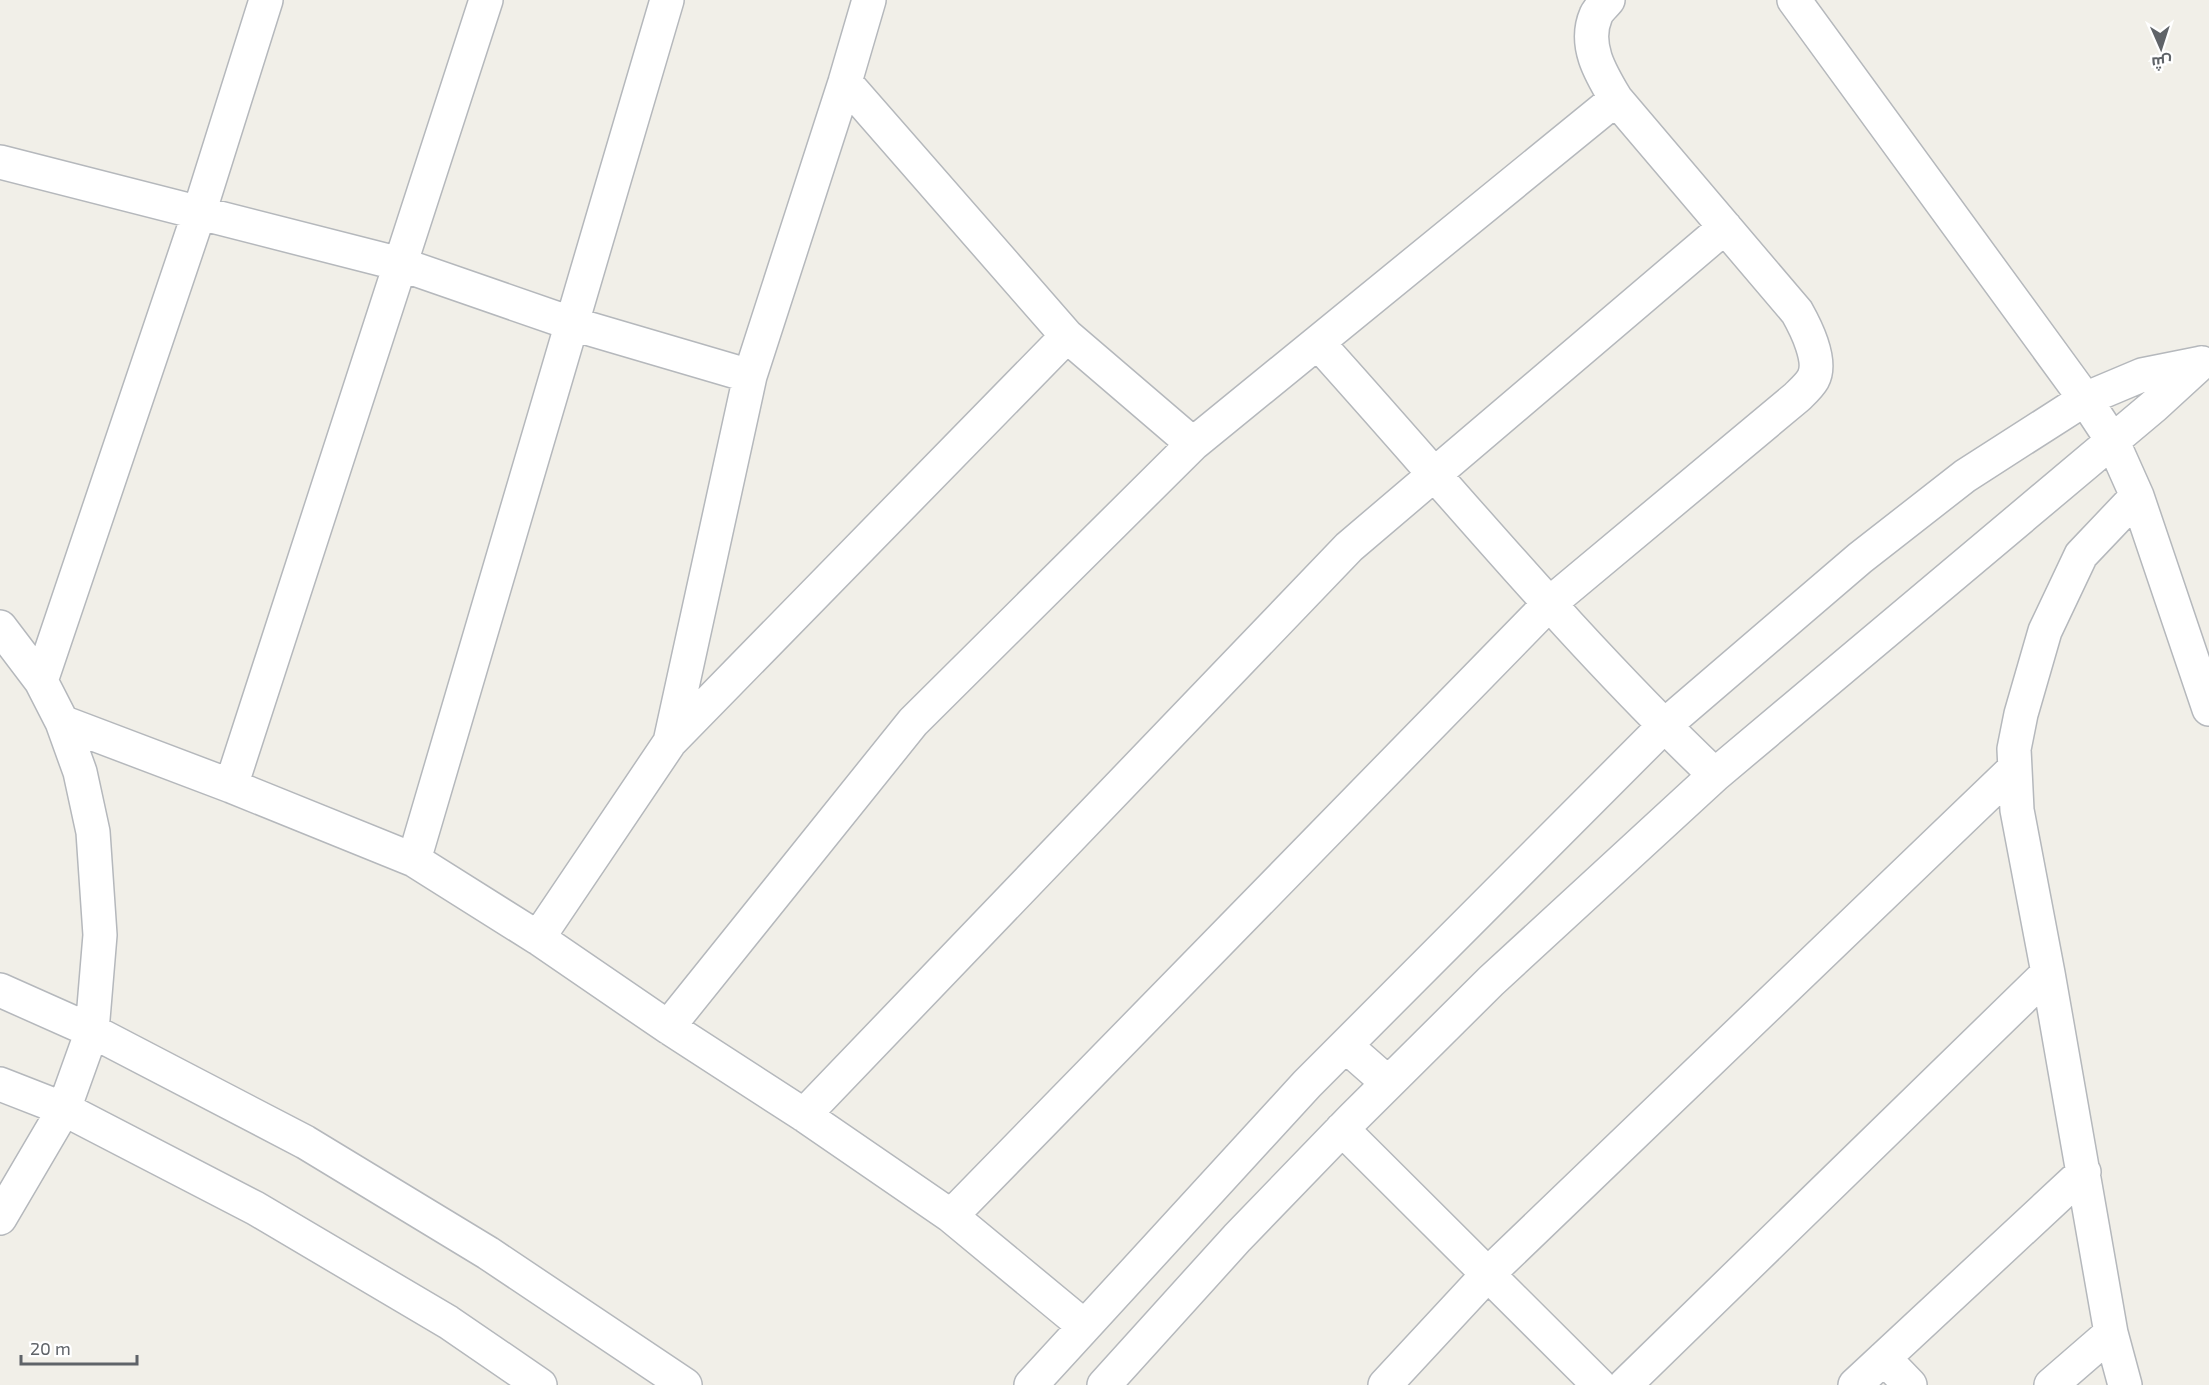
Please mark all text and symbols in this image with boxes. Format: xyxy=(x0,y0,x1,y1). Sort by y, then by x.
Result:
north arrow xyxy=(2131,18,2191,78)
text: ش xyxy=(2151,52,2173,74)
scale bar xyxy=(21,1328,136,1366)
text: 20 m xyxy=(30,1337,71,1359)

